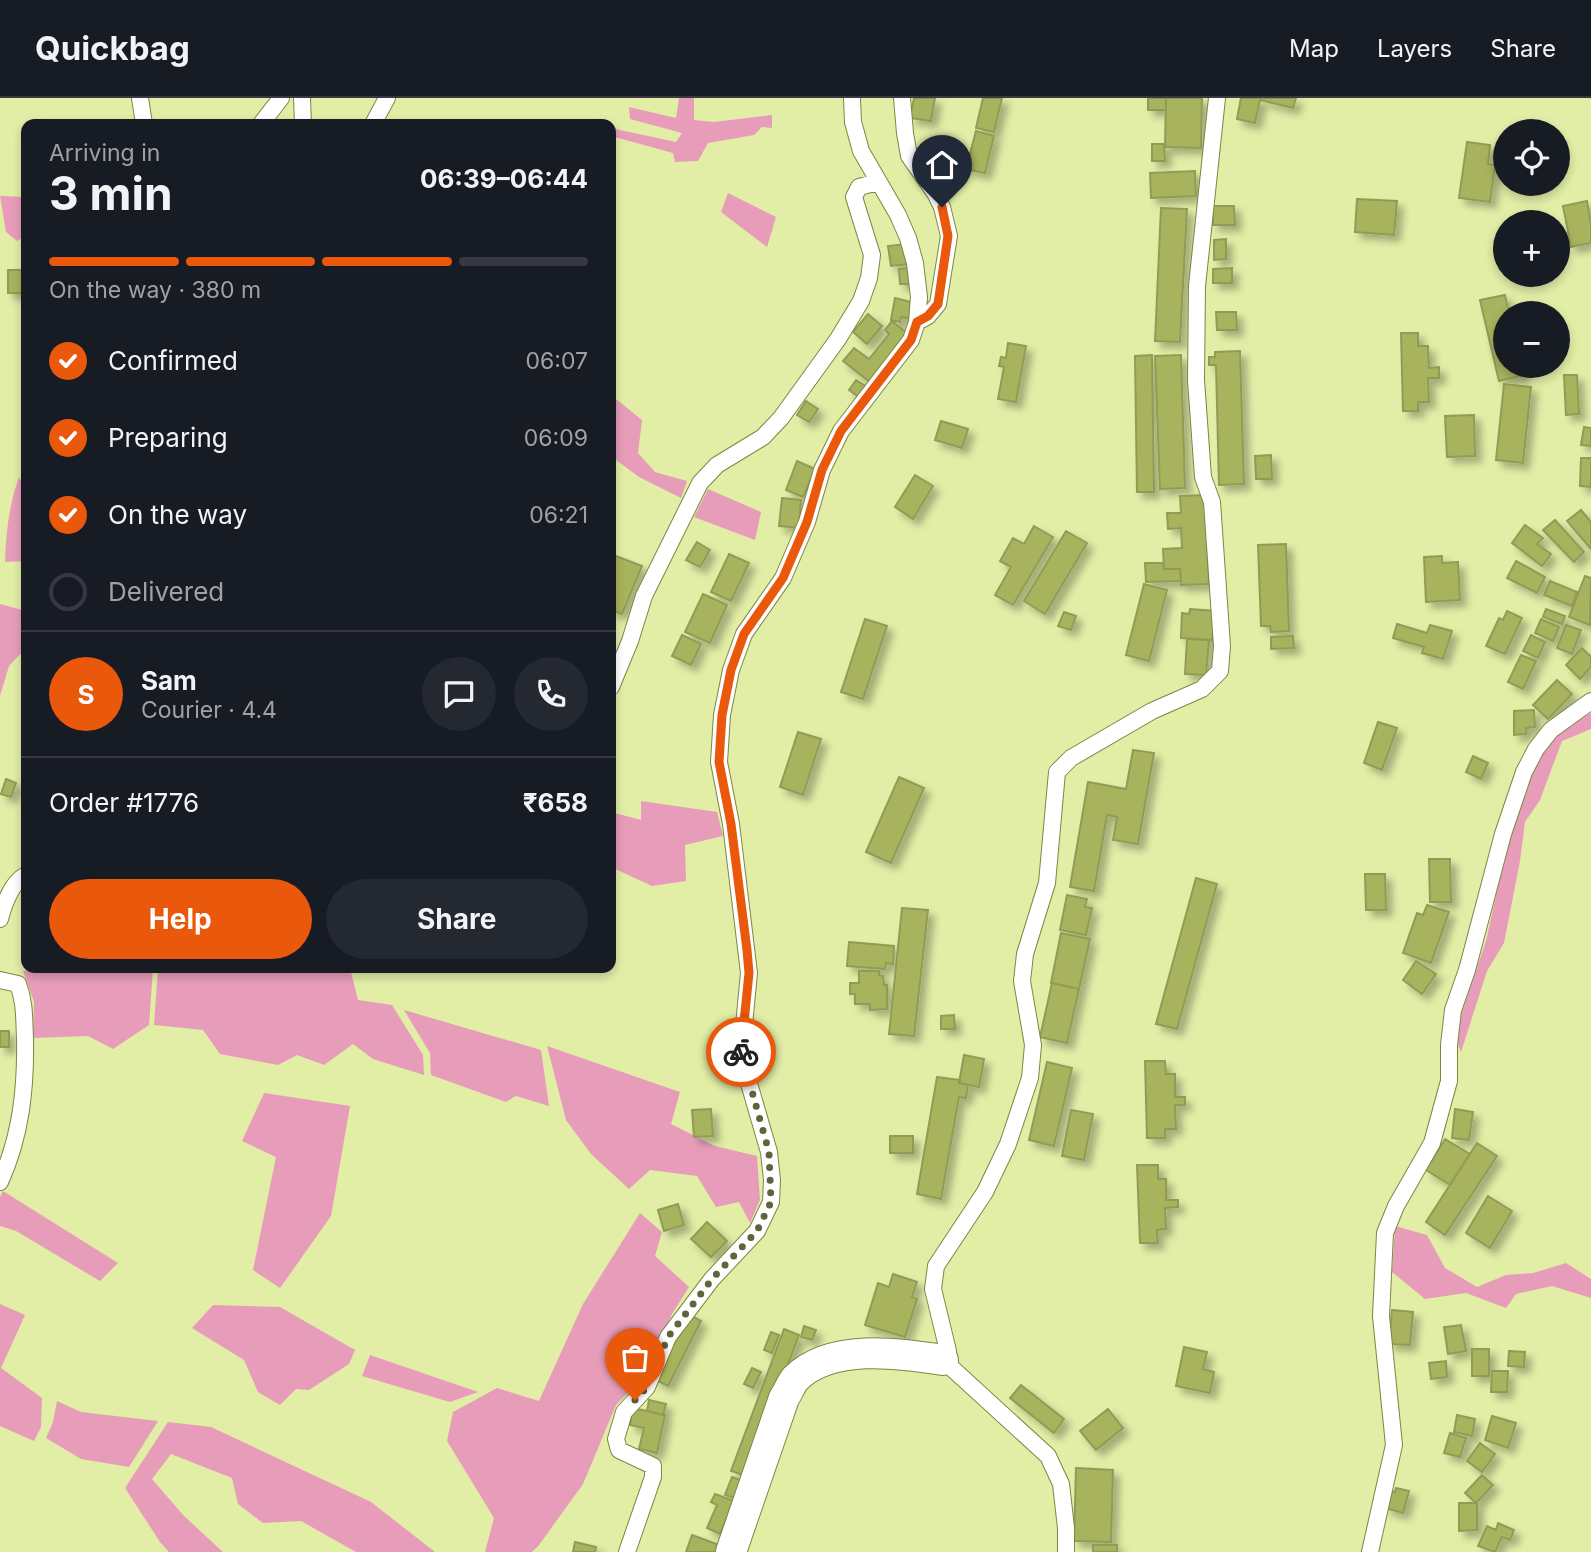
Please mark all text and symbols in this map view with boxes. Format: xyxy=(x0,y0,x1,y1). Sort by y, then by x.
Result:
text: Quickbag xyxy=(35,28,190,68)
text: Map xyxy=(1289,34,1339,63)
text: Layers xyxy=(1377,34,1452,63)
text: Share xyxy=(1490,34,1556,63)
map controls xyxy=(1493,119,1570,378)
button: locate xyxy=(1493,119,1570,196)
pin xyxy=(912,135,972,207)
text: Arriving in xyxy=(49,139,160,167)
icon: home xyxy=(923,146,961,184)
text: 06:39–06:44 xyxy=(420,163,588,194)
text: 3 min xyxy=(49,165,173,221)
button: + xyxy=(1493,210,1570,287)
text: On the way · 380 m xyxy=(49,276,261,304)
button: − xyxy=(1493,301,1570,378)
icon: check xyxy=(49,342,87,380)
text: Confirmed xyxy=(108,345,238,376)
text: 06:07 xyxy=(526,347,588,375)
icon: check xyxy=(49,419,87,457)
text: Preparing xyxy=(108,422,228,453)
text: 06:09 xyxy=(524,424,588,452)
icon: check xyxy=(49,496,87,534)
text: On the way xyxy=(108,499,247,530)
text: 06:21 xyxy=(529,501,588,529)
text: Delivered xyxy=(108,576,224,607)
button: chat xyxy=(422,657,496,731)
button: phone xyxy=(514,657,588,731)
text: Sam xyxy=(141,665,197,696)
text: S xyxy=(77,679,95,710)
text: Courier · 4.4 xyxy=(141,696,277,724)
text: Order #1776 xyxy=(49,787,199,818)
text: ₹658 xyxy=(523,787,588,818)
button: Help xyxy=(49,879,312,959)
button: Share xyxy=(326,879,588,959)
courier xyxy=(706,1017,776,1087)
icon: bike xyxy=(722,1033,760,1071)
pin xyxy=(605,1328,665,1400)
icon: bag xyxy=(616,1339,654,1377)

